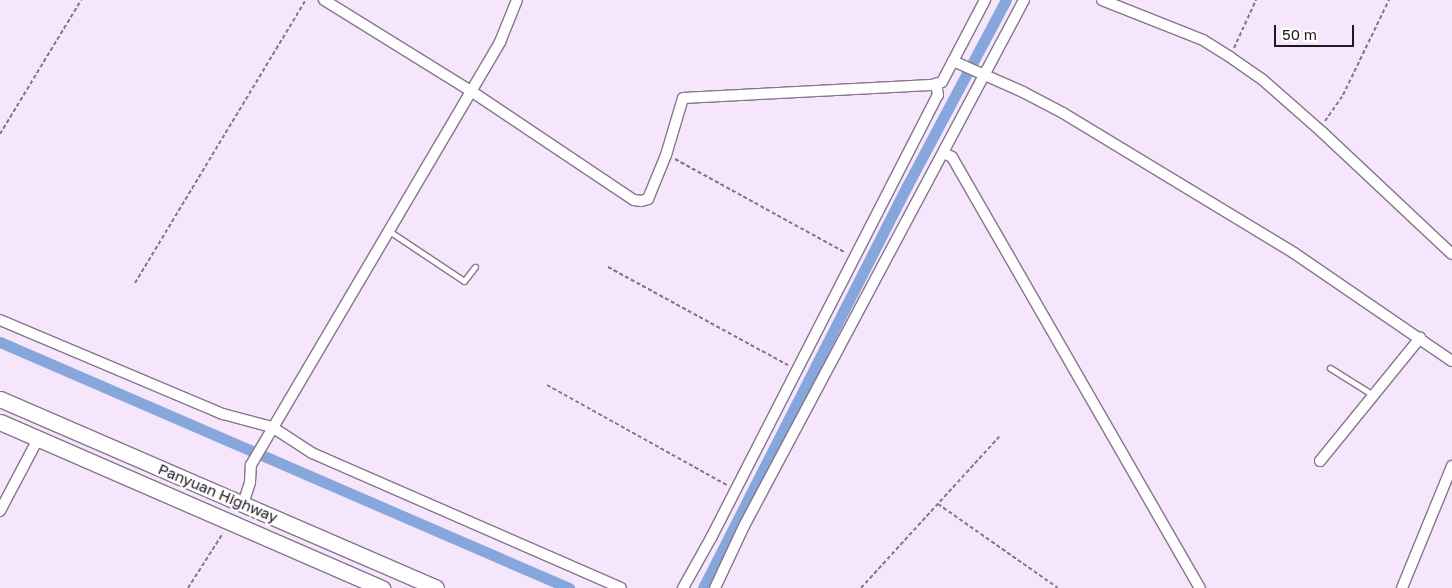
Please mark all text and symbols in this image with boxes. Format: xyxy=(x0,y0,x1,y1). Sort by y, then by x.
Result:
scale bar xyxy=(1277,15,1357,47)
text: 50 m xyxy=(1282,25,1317,43)
street label: Panyuan Highway xyxy=(156,460,280,526)

